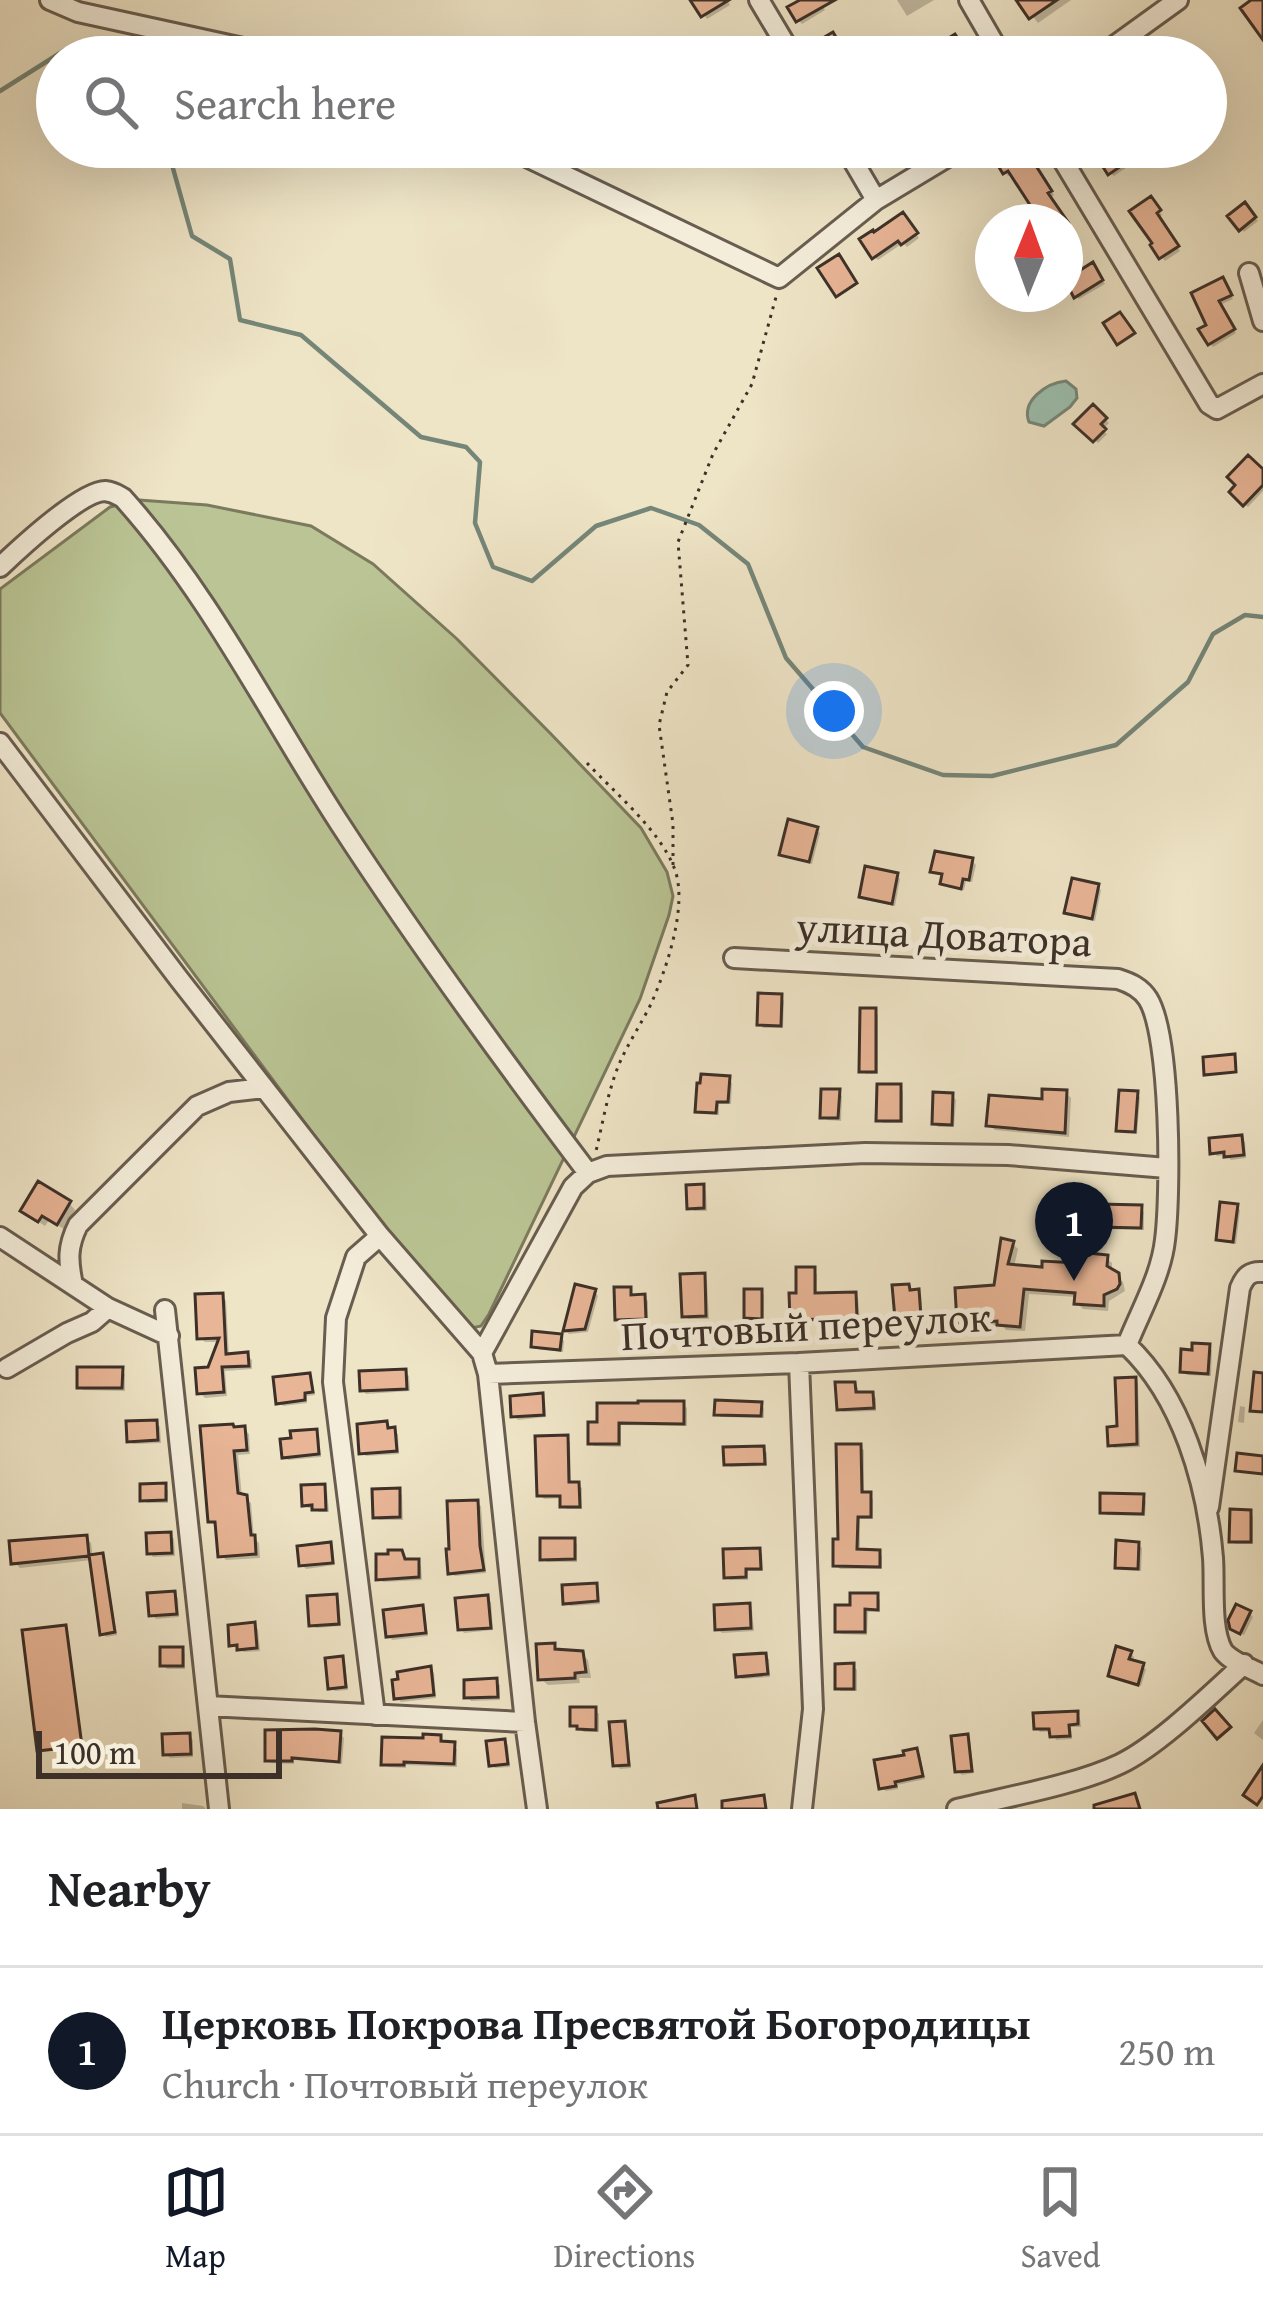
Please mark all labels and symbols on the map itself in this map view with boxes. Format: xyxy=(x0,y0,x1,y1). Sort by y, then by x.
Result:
north arrow xyxy=(975,204,1083,312)
your location xyxy=(804,681,864,741)
street label: улица Доватора xyxy=(794,895,1093,971)
pin: 1 xyxy=(1035,1182,1113,1281)
street label: Почтовый переулок xyxy=(619,1285,993,1365)
scale bar xyxy=(36,1725,282,1778)

